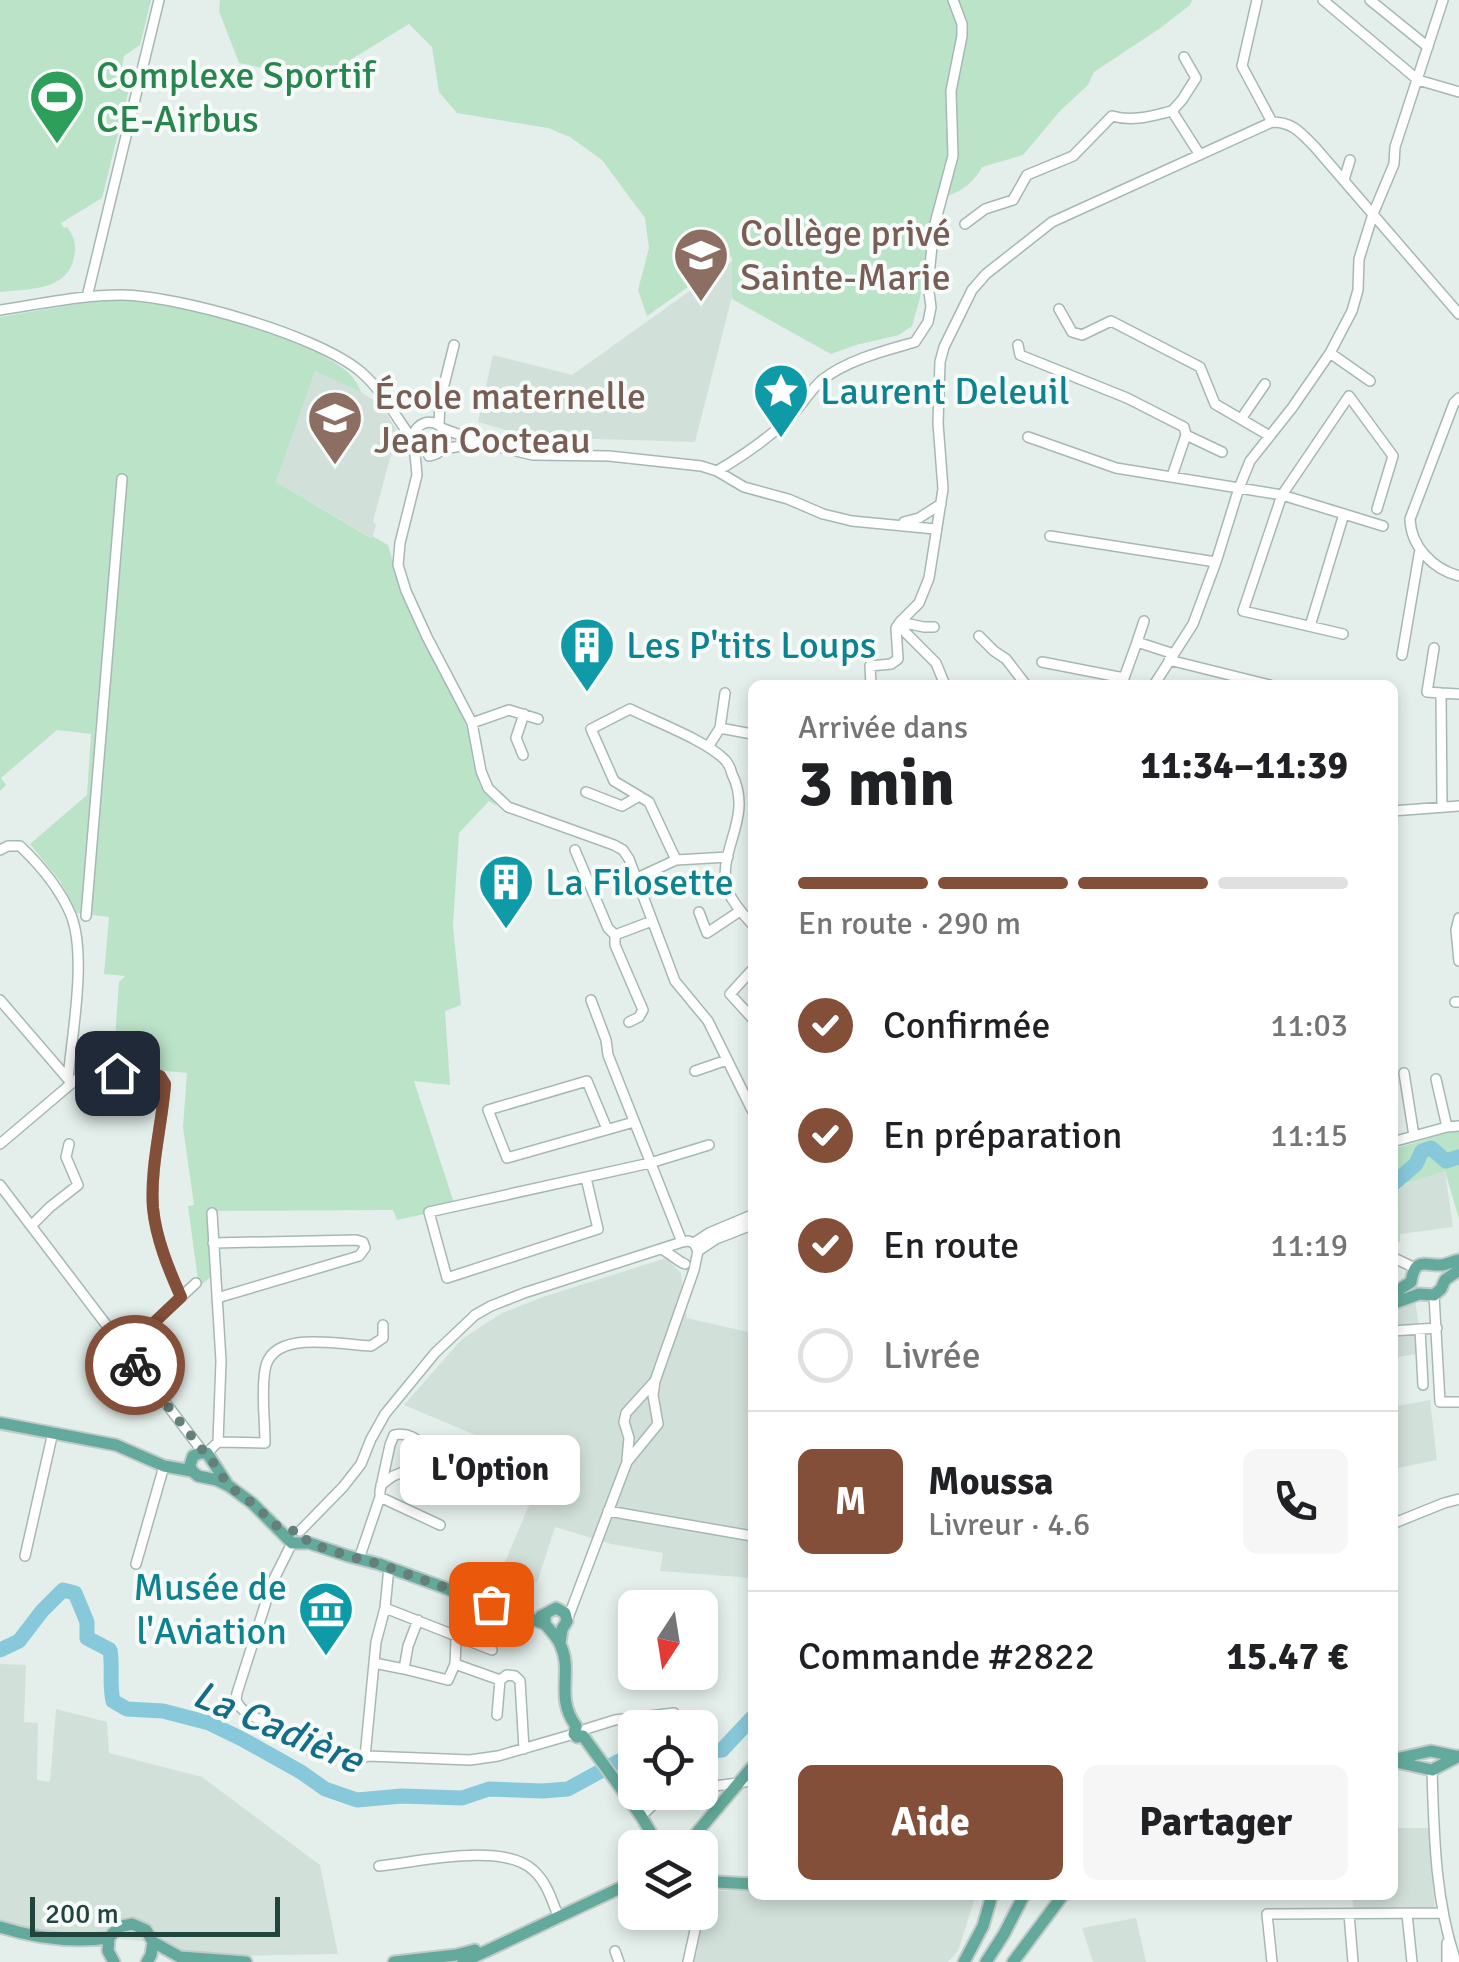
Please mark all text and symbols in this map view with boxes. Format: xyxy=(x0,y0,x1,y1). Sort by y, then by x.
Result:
place label: Complexe Sportif CE-Airbus xyxy=(96,52,377,143)
sports icon: Complexe Sportif CE-Airbus xyxy=(27,67,87,146)
place label: Collège privé Sainte-Marie xyxy=(740,210,951,301)
school or university icon: Collège privé Sainte-Marie xyxy=(671,225,731,304)
place icon: Laurent Deleuil xyxy=(751,361,811,440)
place label: Laurent Deleuil xyxy=(820,368,1070,415)
place label: École maternelle Jean Cocteau xyxy=(374,373,646,464)
school or university icon: École maternelle Jean Cocteau xyxy=(305,388,365,467)
building icon: Les P'tits Loups xyxy=(557,615,617,694)
place label: Les P'tits Loups xyxy=(626,622,876,669)
text: Arrivée dans xyxy=(798,708,968,747)
text: 11:34–11:39 xyxy=(1140,742,1348,789)
text: 3 min xyxy=(798,744,955,824)
building icon: La Filosette xyxy=(476,852,536,931)
place label: La Filosette xyxy=(545,859,734,906)
text: En route · 290 m xyxy=(798,904,1021,943)
icon: check xyxy=(798,998,853,1053)
text: Confirmée xyxy=(883,1002,1051,1049)
text: 11:03 xyxy=(1270,1006,1348,1045)
pin xyxy=(75,1031,160,1116)
icon: home xyxy=(90,1046,145,1101)
icon: check xyxy=(798,1108,853,1163)
text: En préparation xyxy=(883,1112,1122,1159)
text: 11:15 xyxy=(1270,1116,1348,1155)
icon: check xyxy=(798,1218,853,1273)
text: En route xyxy=(883,1222,1019,1269)
text: 11:19 xyxy=(1270,1226,1348,1265)
courier xyxy=(85,1315,185,1415)
text: Livrée xyxy=(883,1332,981,1379)
icon: bike xyxy=(108,1338,163,1393)
callout: L'Option xyxy=(401,1434,581,1504)
button: phone xyxy=(1243,1449,1348,1554)
text: L'Option xyxy=(431,1450,549,1489)
text: Moussa xyxy=(928,1458,1054,1505)
text: M xyxy=(835,1478,866,1525)
text: Livreur · 4.6 xyxy=(928,1505,1090,1544)
pin xyxy=(449,1562,534,1647)
place label: Musée de l'Aviation xyxy=(133,1564,287,1655)
icon: bag xyxy=(464,1577,519,1632)
museum icon: Musée de l'Aviation xyxy=(296,1579,356,1658)
north arrow xyxy=(618,1590,718,1690)
map controls xyxy=(618,1590,718,1930)
text: Commande #2822 xyxy=(798,1633,1095,1680)
text: 15.47 € xyxy=(1226,1633,1348,1680)
water label: La Cadière xyxy=(186,1669,372,1786)
button: locate xyxy=(618,1710,718,1810)
button: Aide xyxy=(798,1765,1063,1880)
button: Partager xyxy=(1083,1765,1348,1880)
button: layers xyxy=(618,1830,718,1930)
scale bar xyxy=(30,1892,280,1936)
text: 200 m xyxy=(45,1897,119,1931)

